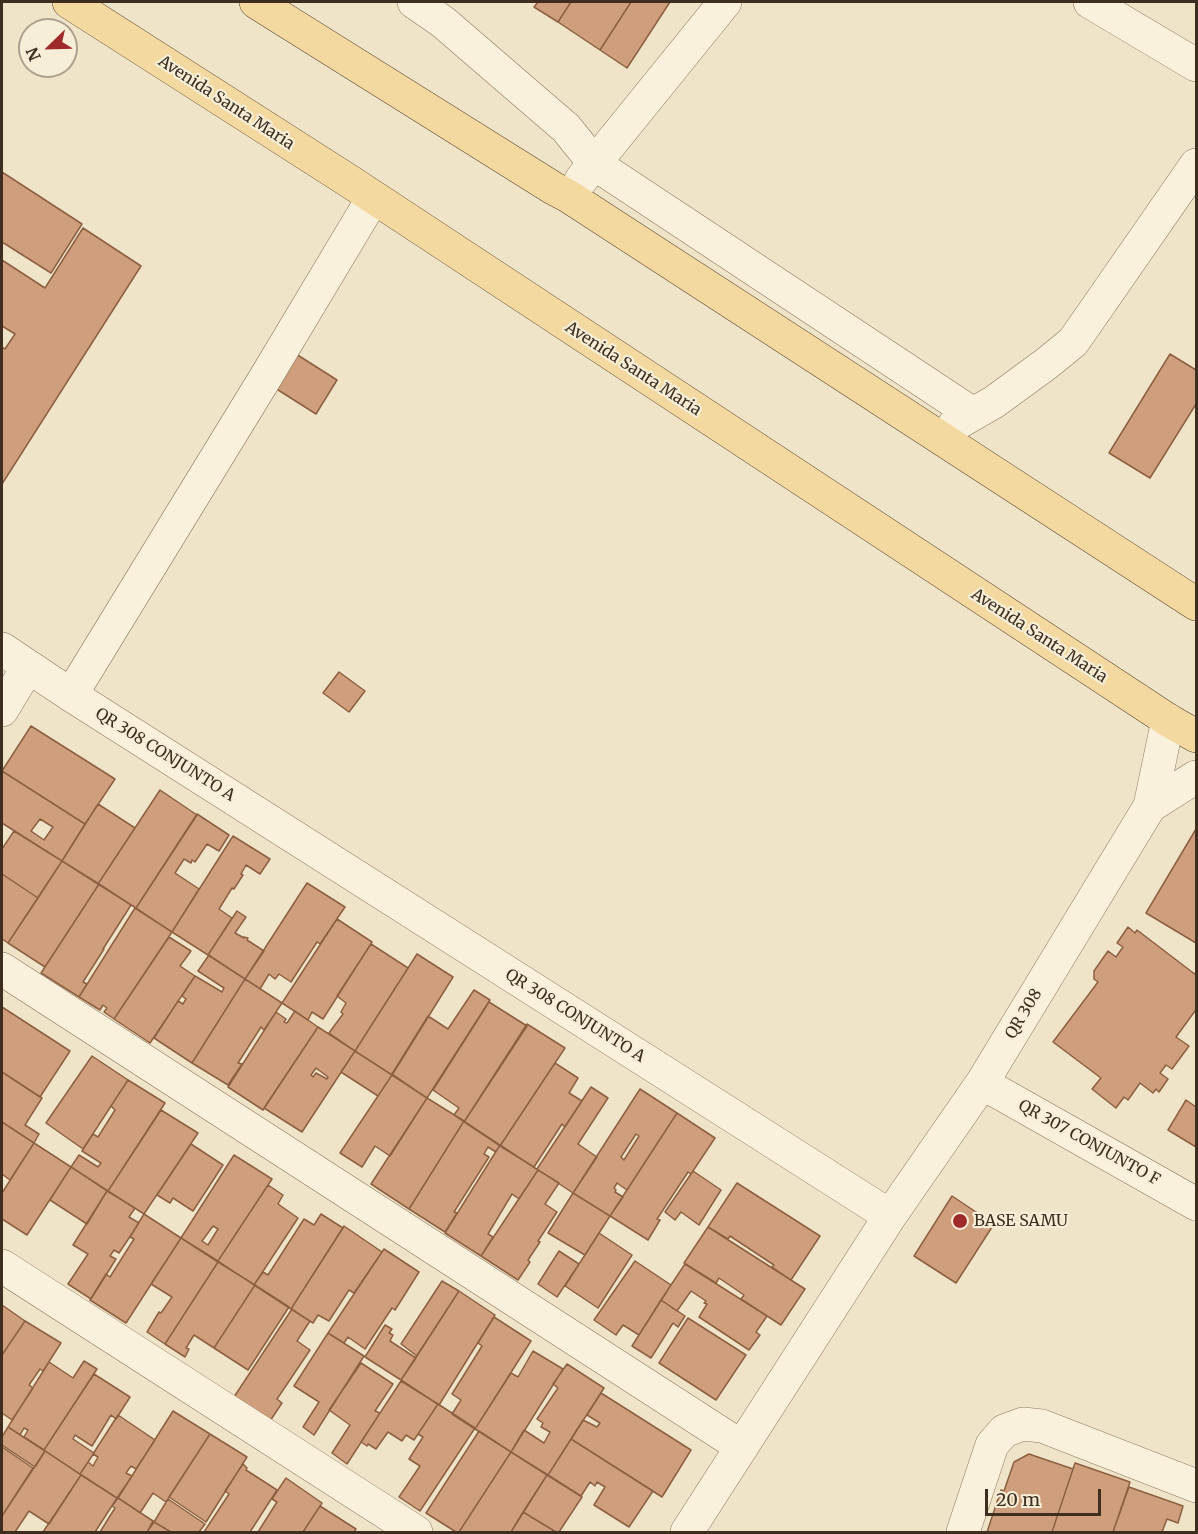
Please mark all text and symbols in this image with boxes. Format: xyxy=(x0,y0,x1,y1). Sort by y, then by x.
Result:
north arrow xyxy=(18,18,78,78)
text: N xyxy=(22,45,45,64)
street label: Avenida Santa Maria xyxy=(154,52,298,154)
street label: Avenida Santa Maria xyxy=(561,318,705,420)
street label: Avenida Santa Maria xyxy=(967,585,1111,687)
street label: QR 308 CONJUNTO A xyxy=(92,704,238,806)
street label: QR 308 CONJUNTO A xyxy=(502,965,648,1067)
street label: QR 308 xyxy=(1002,985,1046,1043)
street label: QR 307 CONJUNTO F xyxy=(1015,1096,1163,1190)
place label: BASE SAMU xyxy=(974,1211,1068,1231)
marker: BASE SAMU xyxy=(951,1212,969,1230)
scale bar xyxy=(988,1477,1104,1515)
text: 20 m xyxy=(996,1488,1040,1511)

